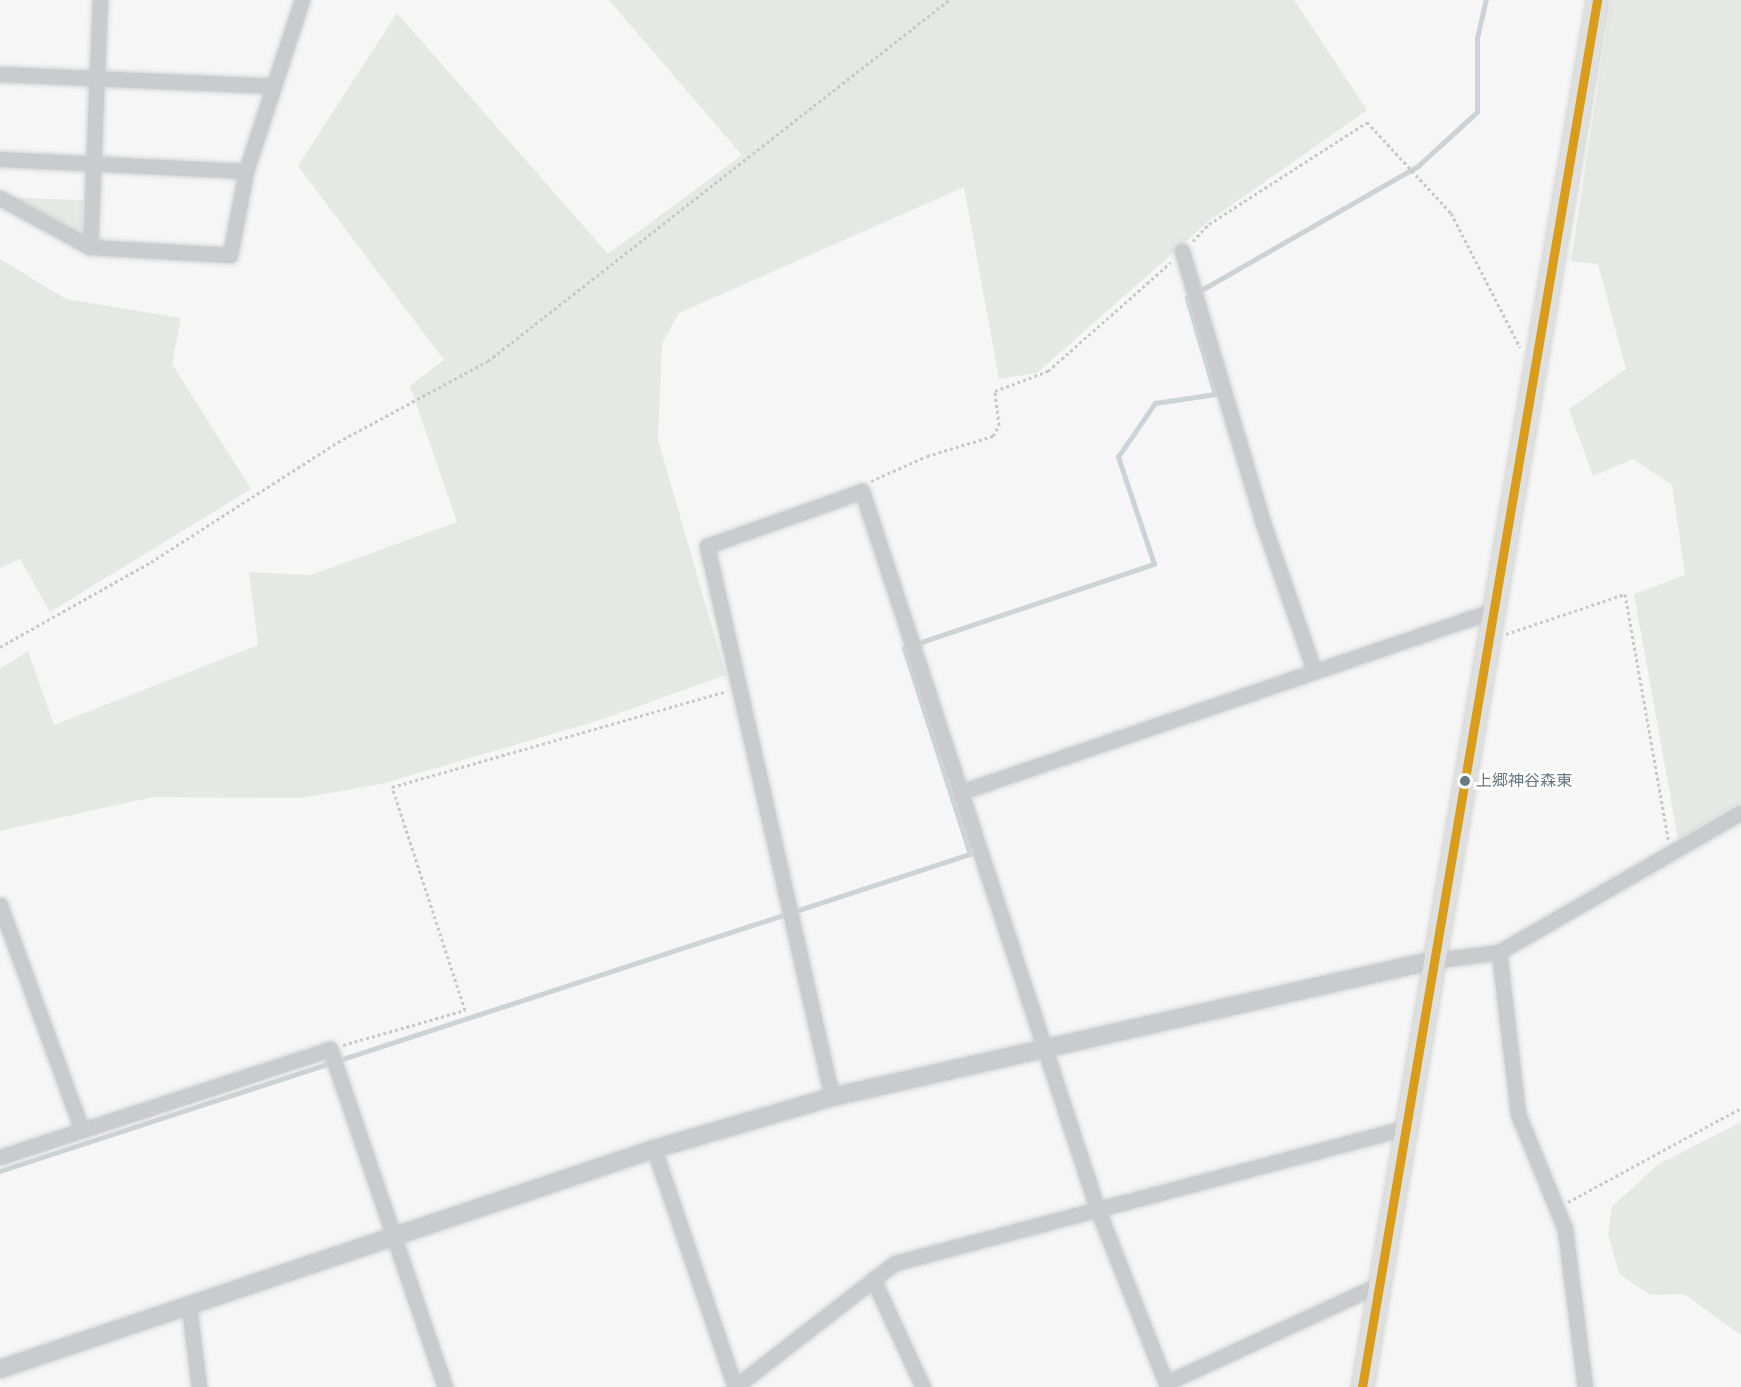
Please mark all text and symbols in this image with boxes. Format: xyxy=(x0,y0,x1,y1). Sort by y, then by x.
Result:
place label: 上郷神谷森東 xyxy=(1476,771,1572,791)
marker: 上郷神谷森東 xyxy=(1459,775,1471,787)

